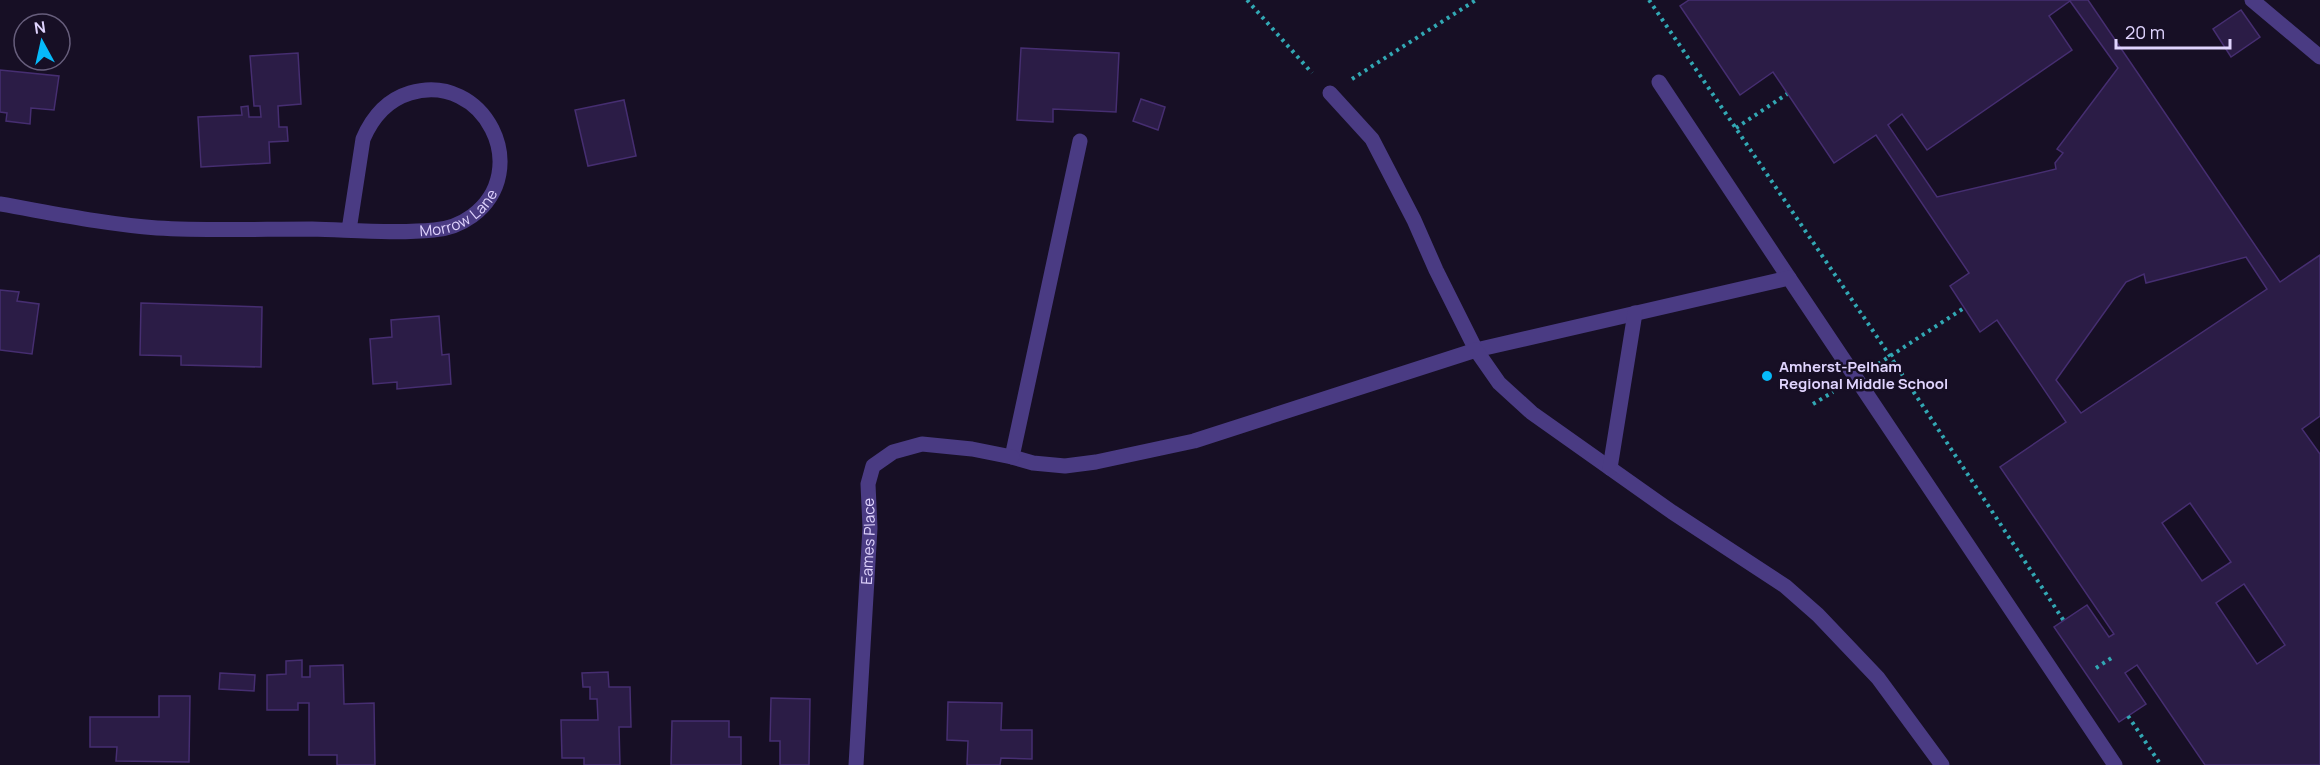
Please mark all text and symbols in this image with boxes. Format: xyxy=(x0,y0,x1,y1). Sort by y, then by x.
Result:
north arrow xyxy=(12,12,72,72)
scale bar xyxy=(2116,12,2230,50)
text: N xyxy=(33,15,47,39)
text: 20 m xyxy=(2125,20,2165,44)
street label: Morrow Lane xyxy=(419,185,502,241)
place label: Amherst-Pelham Regional Middle School xyxy=(1779,356,1948,394)
marker: Amherst-Pelham Regional Middle School xyxy=(1760,369,1774,383)
street label: Eames Place xyxy=(856,497,880,585)

